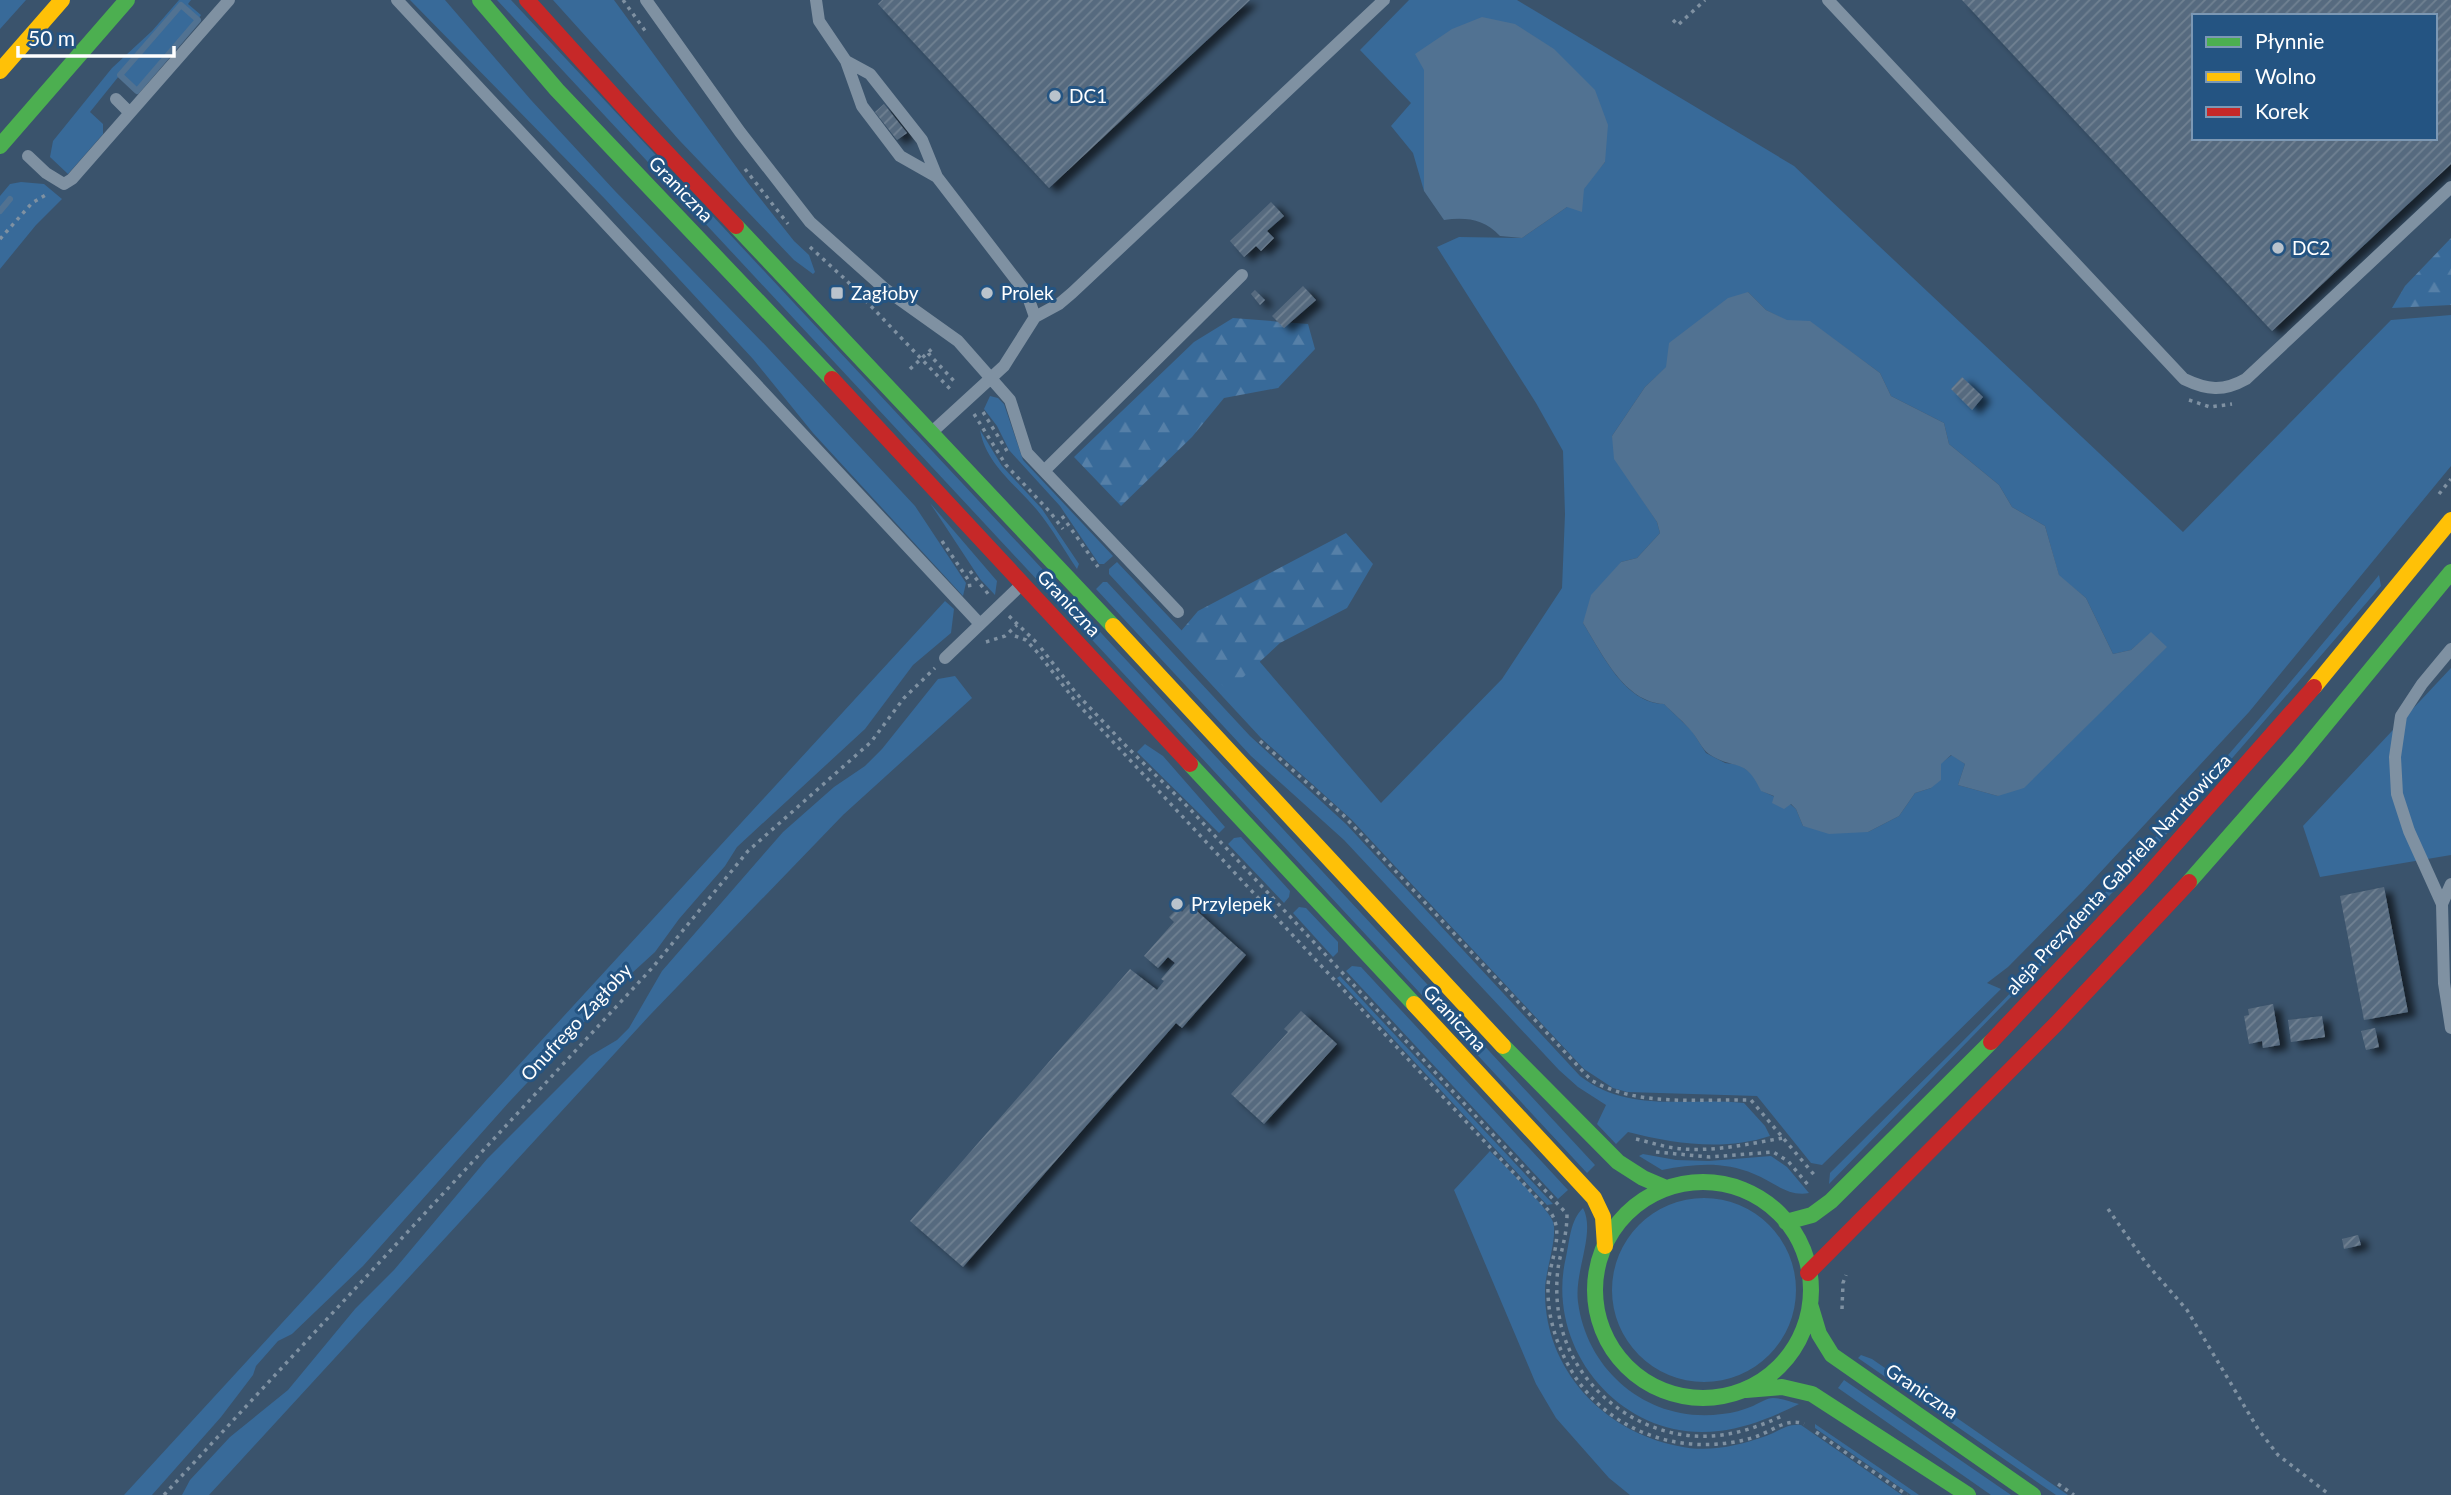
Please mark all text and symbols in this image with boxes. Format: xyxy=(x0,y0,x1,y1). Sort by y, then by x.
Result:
scale bar xyxy=(18,14,173,58)
legend xyxy=(2192,14,2437,140)
text: 50 m xyxy=(28,25,75,50)
text: Płynnie xyxy=(2255,28,2324,53)
text: Wolno xyxy=(2255,63,2316,88)
place label: DC1 xyxy=(1069,84,1107,107)
marker: DC1 xyxy=(1047,88,1063,104)
text: Korek xyxy=(2255,98,2309,123)
street label: Graniczna xyxy=(644,151,718,226)
place label: DC2 xyxy=(2292,236,2330,259)
marker: DC2 xyxy=(2270,240,2286,256)
place label: Zagłoby xyxy=(851,281,919,304)
place label: Prolek xyxy=(1001,281,1054,304)
marker: Zagłoby xyxy=(829,285,845,301)
marker: Prolek xyxy=(979,285,995,301)
street label: Graniczna xyxy=(1033,565,1106,641)
street label: aleja Prezydenta Gabriela Narutowicza xyxy=(2000,749,2235,999)
place label: Przylepek xyxy=(1191,892,1273,915)
marker: Przylepek xyxy=(1169,896,1185,912)
street label: Onufrego Zagłoby xyxy=(515,958,636,1085)
street label: Graniczna xyxy=(1419,980,1492,1056)
street label: Graniczna xyxy=(1882,1358,1963,1423)

